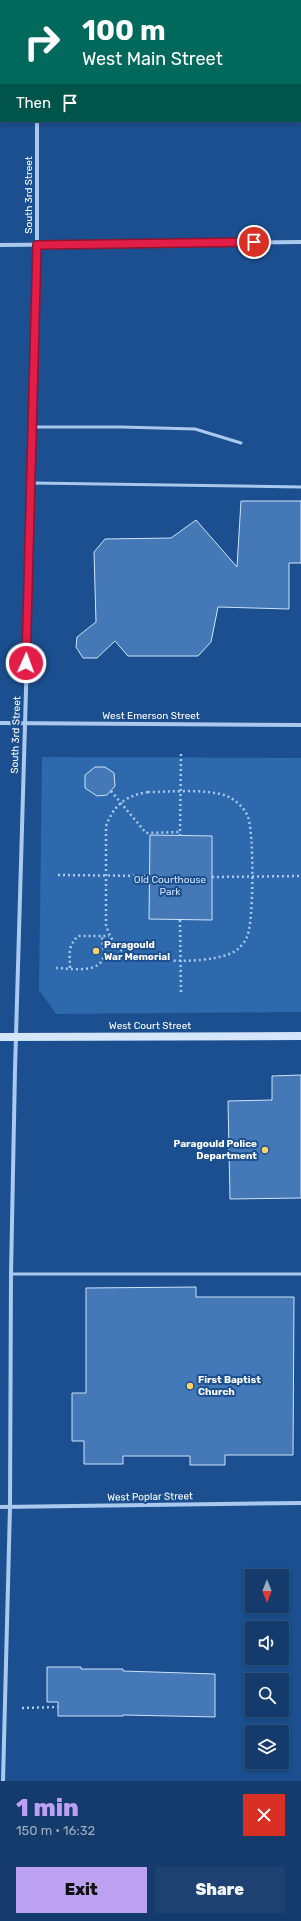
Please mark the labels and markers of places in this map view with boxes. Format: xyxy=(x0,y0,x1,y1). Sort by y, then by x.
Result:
pin xyxy=(237,225,271,259)
place label: Paragould War Memorial xyxy=(104,939,170,963)
marker: Paragould War Memorial xyxy=(91,946,101,956)
place label: Paragould Police Department xyxy=(174,1138,257,1162)
marker: Paragould Police Department xyxy=(260,1145,270,1155)
place label: First Baptist Church xyxy=(198,1374,261,1398)
marker: First Baptist Church xyxy=(185,1381,195,1391)

